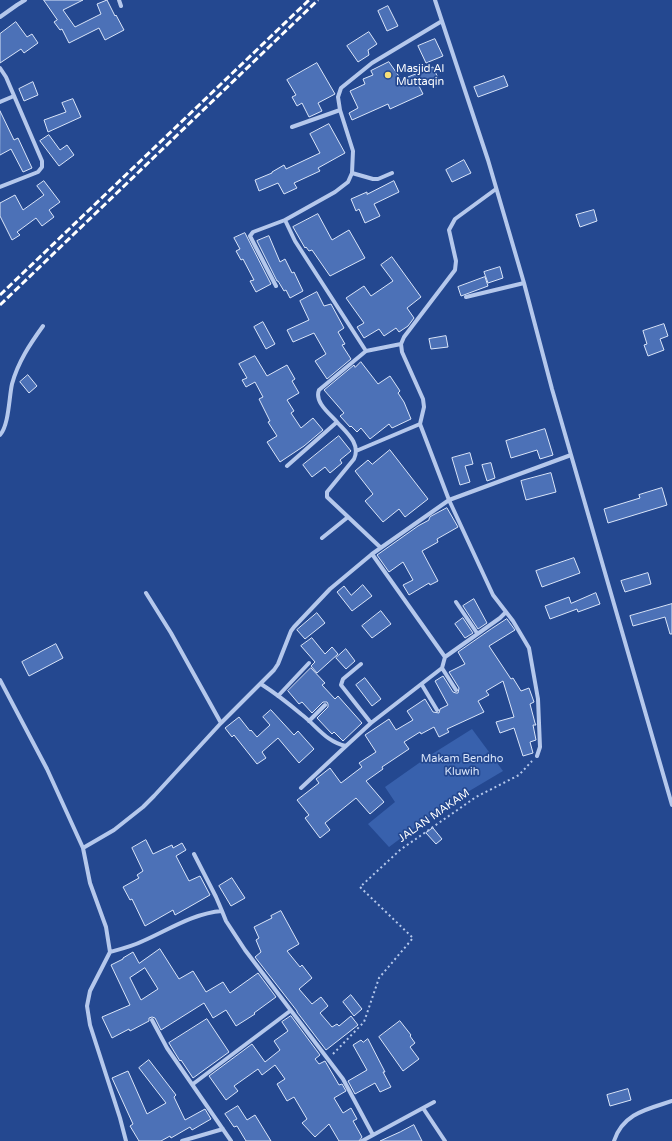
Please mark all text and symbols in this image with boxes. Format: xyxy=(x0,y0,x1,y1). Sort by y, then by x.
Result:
place label: Masjid Al Muttaqin xyxy=(396,62,444,88)
marker: Masjid Al Muttaqin xyxy=(383,70,393,80)
park label: Makam Bendho Kluwih xyxy=(421,752,503,778)
street label: JALAN MAKAM xyxy=(396,786,472,846)

